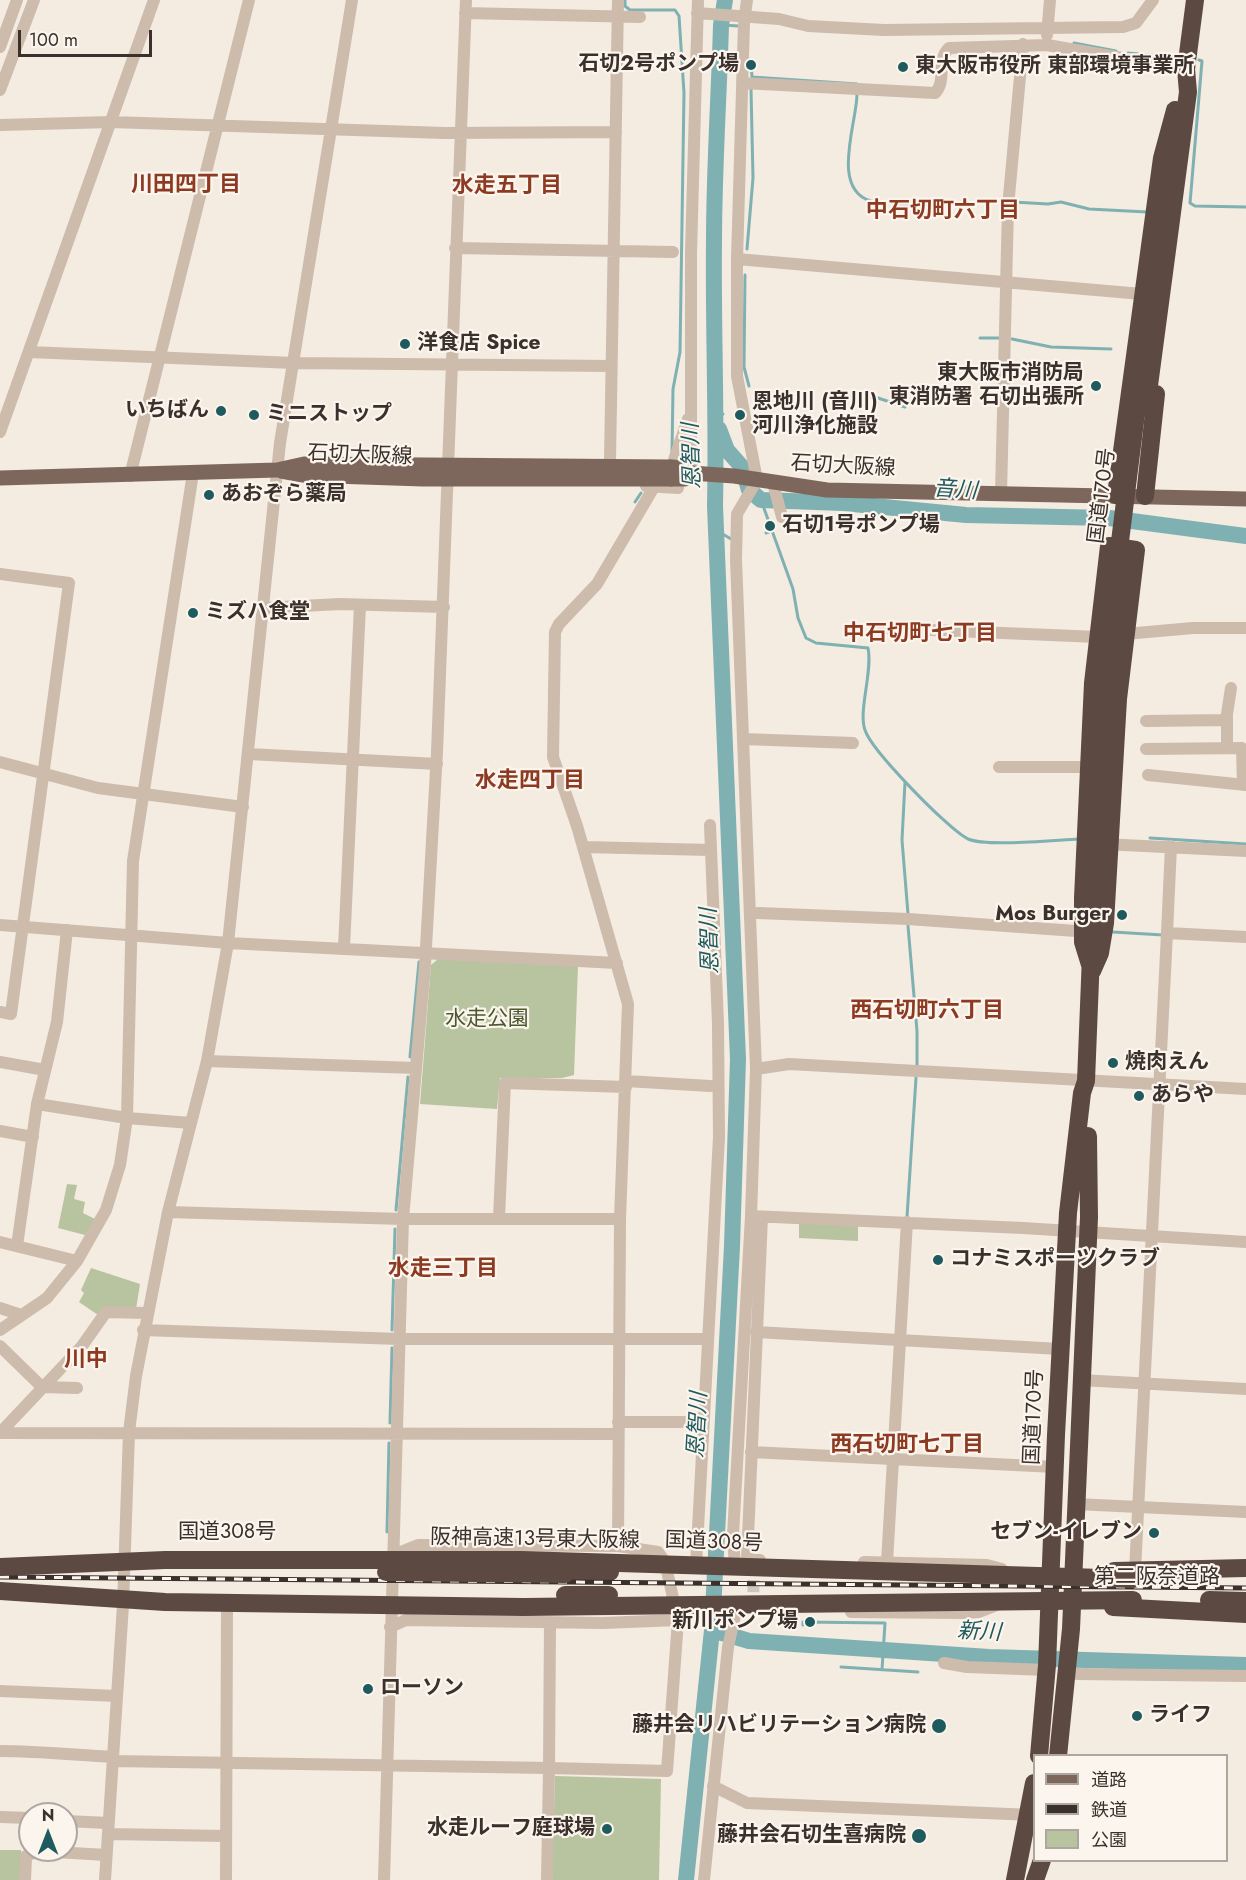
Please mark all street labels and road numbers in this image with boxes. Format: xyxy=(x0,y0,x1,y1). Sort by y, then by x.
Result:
street label: 石切大阪線 xyxy=(307,442,413,470)
street label: 国道170号 xyxy=(1085,447,1121,545)
street label: 石切大阪線 xyxy=(790,452,896,482)
street label: 国道170号 xyxy=(1021,1369,1049,1465)
street label: 国道308号 xyxy=(178,1520,276,1546)
street label: 阪神高速13号東大阪線 xyxy=(430,1526,640,1554)
street label: 国道308号 xyxy=(664,1529,764,1557)
street label: 第二阪奈道路 xyxy=(1094,1565,1220,1591)

